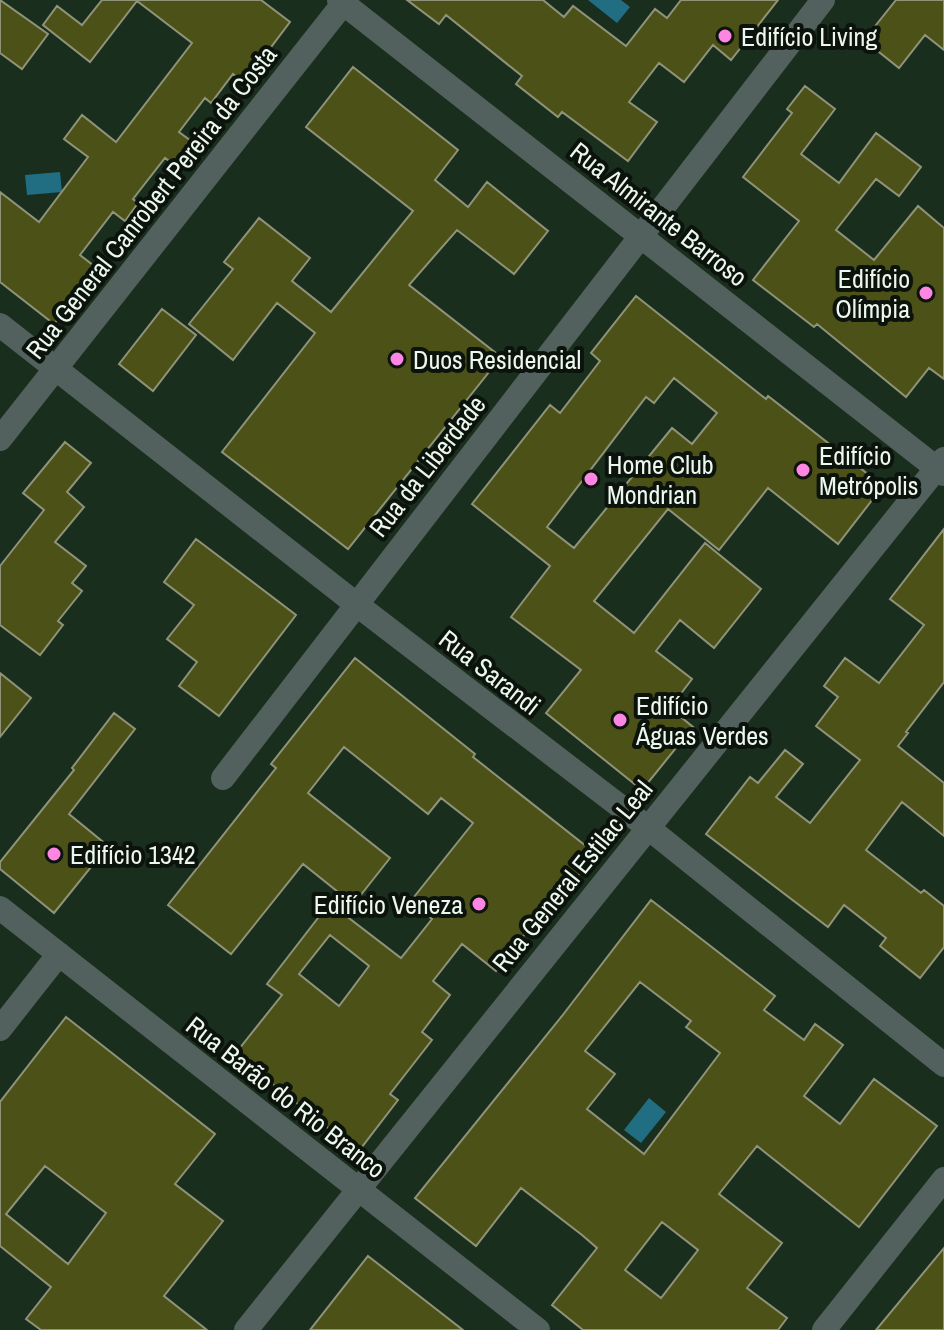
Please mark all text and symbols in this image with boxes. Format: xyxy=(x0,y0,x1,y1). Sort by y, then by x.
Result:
place label: Edifício Living xyxy=(741,19,877,54)
marker: Edifício Living xyxy=(716,27,734,45)
street label: Rua General Canrobert Pereira da Costa xyxy=(18,38,285,366)
street label: Rua Almirante Barroso xyxy=(563,134,755,294)
place label: Edifício Olímpia xyxy=(835,261,910,326)
marker: Edifício Olímpia xyxy=(917,284,935,302)
place label: Duos Residencial xyxy=(413,342,581,377)
marker: Duos Residencial xyxy=(388,350,406,368)
street label: Rua da Liberdade xyxy=(361,388,493,544)
place label: Edifício Metrópolis xyxy=(819,438,919,503)
place label: Home Club Mondrian xyxy=(607,447,714,512)
marker: Edifício Metrópolis xyxy=(794,461,812,479)
marker: Home Club Mondrian xyxy=(582,470,600,488)
street label: Rua Sarandi xyxy=(432,621,548,723)
place label: Edifício Águas Verdes xyxy=(635,688,769,753)
marker: Edifício Águas Verdes xyxy=(611,711,629,729)
street label: Rua General Estilac Leal xyxy=(484,773,660,979)
place label: Edifício 1342 xyxy=(70,837,196,872)
marker: Edifício 1342 xyxy=(45,845,63,863)
place label: Edifício Veneza xyxy=(314,887,463,922)
marker: Edifício Veneza xyxy=(470,895,488,913)
street label: Rua Barão do Rio Branco xyxy=(179,1008,393,1186)

